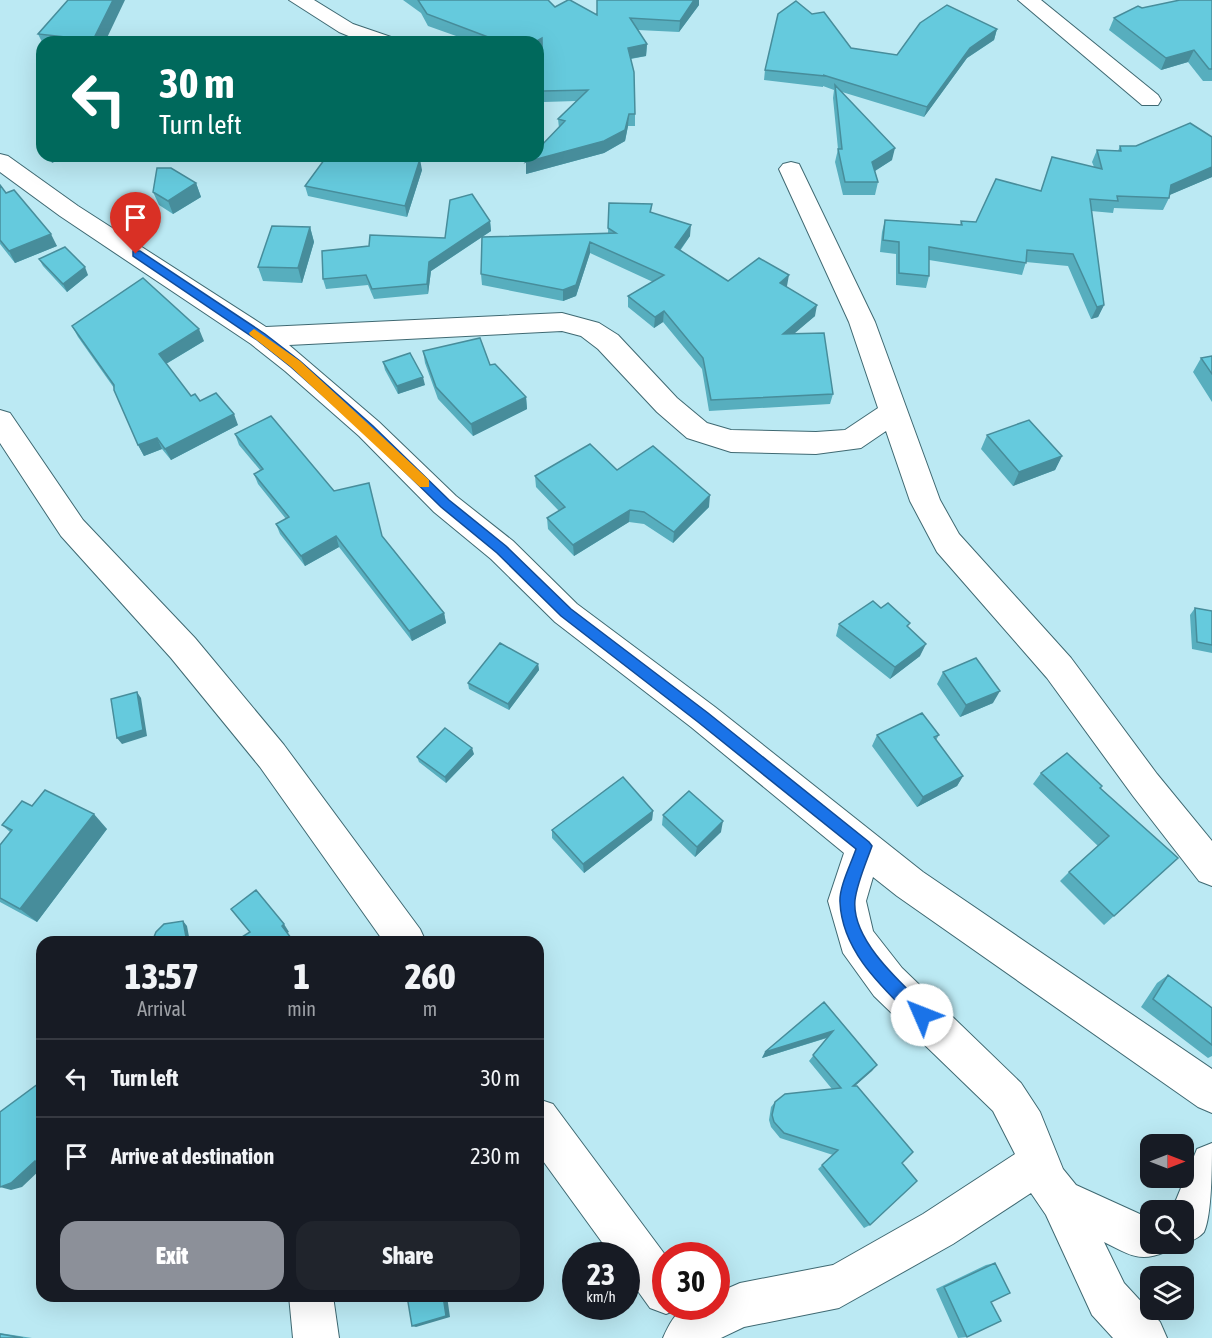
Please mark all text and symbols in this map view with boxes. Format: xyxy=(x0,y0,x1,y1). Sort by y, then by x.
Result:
text: 30 m xyxy=(159,59,234,107)
icon: left xyxy=(60,60,138,138)
text: Turn left xyxy=(159,109,242,140)
pin xyxy=(110,192,161,254)
icon: arrive xyxy=(119,201,152,234)
text: 13:57 xyxy=(125,955,199,997)
text: 1 xyxy=(293,955,310,997)
text: 260 xyxy=(405,955,455,997)
position arrow xyxy=(890,983,954,1047)
text: Arrival xyxy=(137,997,186,1020)
text: min xyxy=(287,997,316,1020)
text: m xyxy=(423,997,437,1020)
icon: left xyxy=(60,1062,93,1095)
text: Turn left xyxy=(111,1065,178,1091)
text: 30 m xyxy=(480,1065,520,1091)
north arrow xyxy=(1140,1134,1194,1188)
map controls xyxy=(1140,1134,1194,1320)
icon: arrive xyxy=(60,1140,93,1173)
text: Arrive at destination xyxy=(111,1143,274,1169)
text: 230 m xyxy=(470,1143,520,1169)
button: search xyxy=(1140,1200,1194,1254)
button: Exit xyxy=(60,1221,284,1290)
button: Share xyxy=(296,1221,520,1290)
speed limit sign: 30 xyxy=(652,1242,730,1320)
text: 23 xyxy=(587,1257,615,1291)
button: layers xyxy=(1140,1266,1194,1320)
text: km/h xyxy=(586,1288,616,1305)

